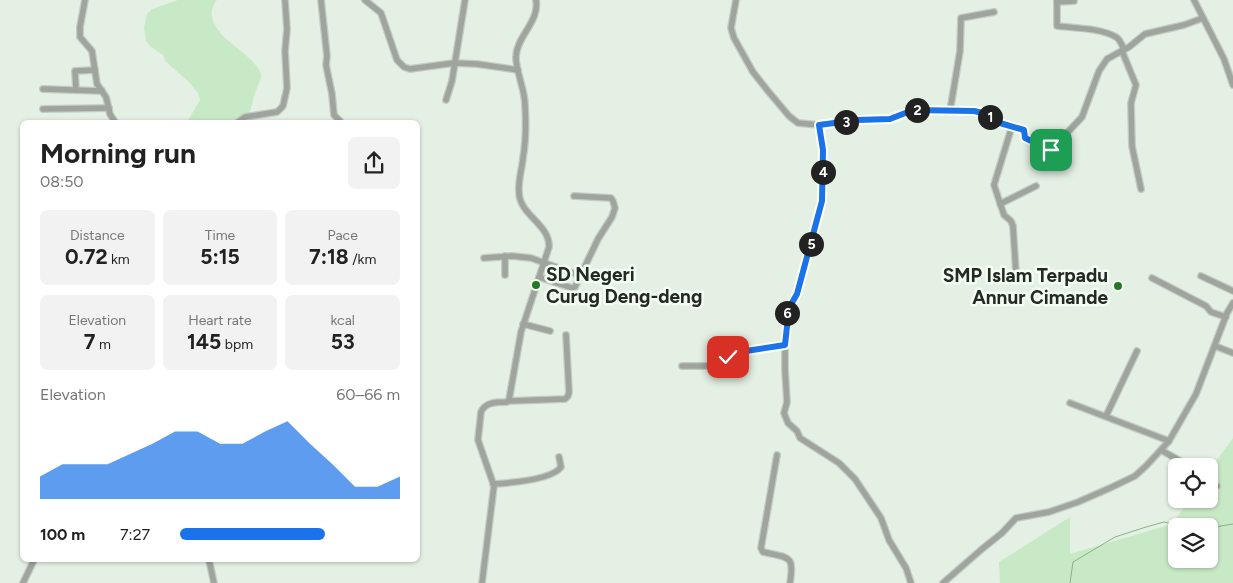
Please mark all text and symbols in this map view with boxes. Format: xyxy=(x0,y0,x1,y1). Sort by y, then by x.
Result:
pin: 2 xyxy=(904,98,930,122)
text: 2 xyxy=(913,102,922,119)
pin: 1 xyxy=(978,104,1002,130)
text: 1 xyxy=(988,109,993,126)
pin: 3 xyxy=(834,110,858,134)
text: 3 xyxy=(843,114,850,131)
pin xyxy=(1030,129,1072,171)
text: Morning run xyxy=(40,136,196,170)
icon: arrive xyxy=(1037,136,1065,164)
button: share xyxy=(348,137,400,189)
pin: 4 xyxy=(810,160,836,184)
text: 4 xyxy=(819,164,828,181)
text: 08:50 xyxy=(40,172,84,191)
text: Distance xyxy=(70,227,125,244)
text: Time xyxy=(205,227,235,244)
text: Pace xyxy=(327,227,358,244)
pin: 5 xyxy=(798,232,824,256)
text: 5 xyxy=(807,236,816,253)
text: 0.72 xyxy=(65,244,108,269)
text: 5:15 xyxy=(200,244,240,269)
text: 7:18 xyxy=(309,244,349,269)
text: km xyxy=(108,251,130,268)
text: /km xyxy=(349,251,376,268)
place label: SD Negeri Curug Deng-deng xyxy=(546,263,702,308)
place label: SMP Islam Terpadu Annur Cimande xyxy=(943,264,1108,309)
marker: SD Negeri Curug Deng-deng xyxy=(530,279,542,291)
marker: SMP Islam Terpadu Annur Cimande xyxy=(1112,280,1124,292)
pin: 6 xyxy=(774,300,800,326)
text: 6 xyxy=(783,305,792,322)
text: Elevation xyxy=(69,312,126,329)
text: Heart rate xyxy=(188,312,252,329)
text: kcal xyxy=(330,312,355,329)
text: 7 xyxy=(84,329,95,354)
text: 145 xyxy=(187,329,221,354)
text: 53 xyxy=(331,329,355,354)
text: m xyxy=(95,336,111,353)
text: bpm xyxy=(221,336,253,353)
pin xyxy=(707,336,749,378)
icon: check xyxy=(714,343,742,371)
text: Elevation xyxy=(40,385,106,404)
text: 60–66 m xyxy=(336,385,400,404)
map controls xyxy=(1168,458,1218,568)
button: locate xyxy=(1168,458,1218,508)
button: layers xyxy=(1168,518,1218,568)
text: 100 m xyxy=(40,525,85,544)
text: 7:27 xyxy=(120,525,150,544)

